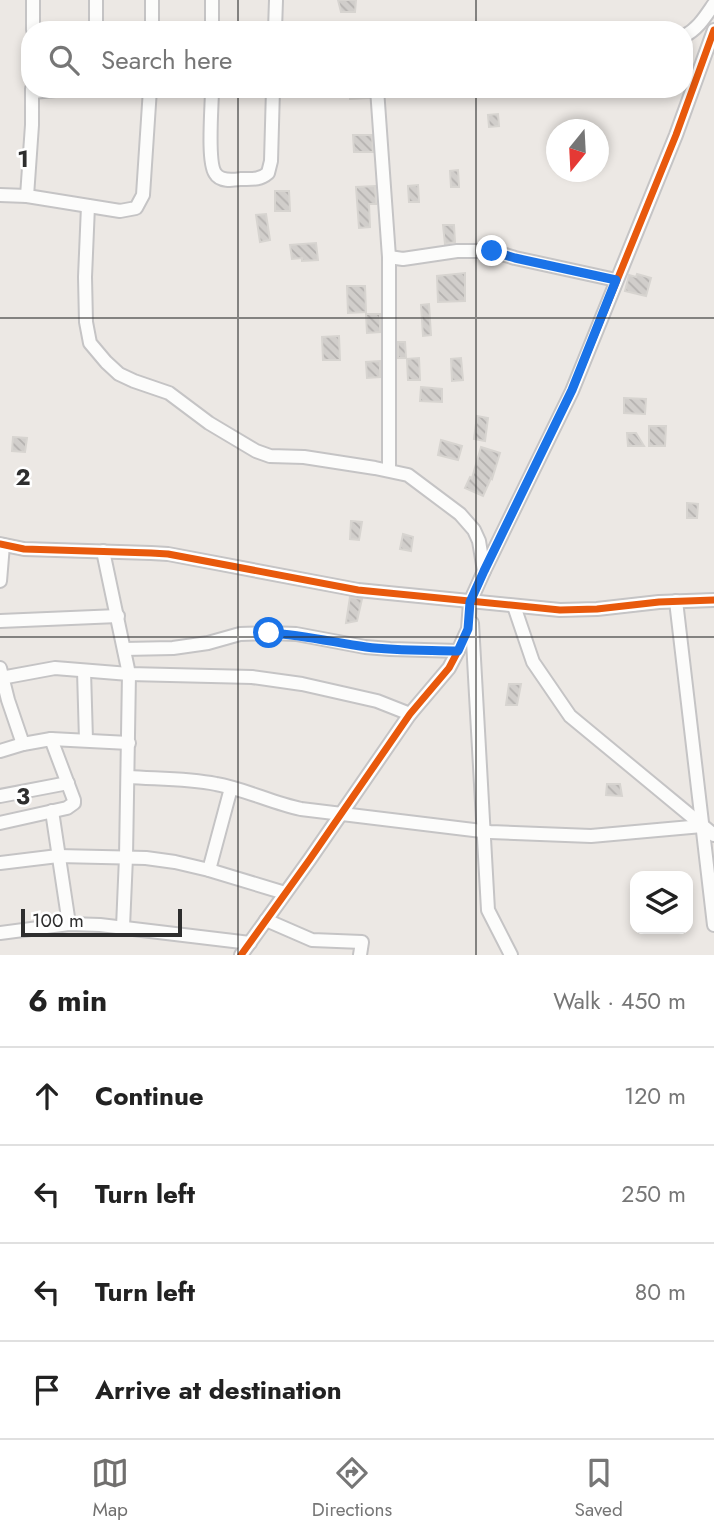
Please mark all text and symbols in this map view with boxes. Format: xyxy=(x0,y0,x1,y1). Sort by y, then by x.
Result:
search box xyxy=(21,21,693,98)
icon: search xyxy=(45,41,83,79)
text: Search here xyxy=(101,41,233,79)
north arrow xyxy=(546,119,609,182)
text: 1 xyxy=(17,142,29,176)
route end xyxy=(476,235,507,266)
text: 2 xyxy=(15,460,31,494)
route start xyxy=(253,617,284,648)
text: 3 xyxy=(16,779,30,813)
map controls xyxy=(630,871,693,934)
button: layers xyxy=(630,871,693,934)
scale bar xyxy=(21,906,182,938)
text: 100 m xyxy=(32,907,84,934)
text: 6 min xyxy=(28,979,107,1022)
text: Walk · 450 m xyxy=(553,984,686,1018)
icon: ahead xyxy=(28,1077,66,1115)
text: Continue xyxy=(95,1077,204,1115)
text: 120 m xyxy=(624,1079,686,1113)
icon: left xyxy=(28,1175,66,1213)
text: Turn left xyxy=(95,1175,195,1213)
text: 250 m xyxy=(621,1177,686,1211)
icon: left xyxy=(28,1273,66,1311)
text: Turn left xyxy=(95,1273,195,1311)
text: 80 m xyxy=(635,1275,686,1309)
icon: arrive xyxy=(28,1371,66,1409)
text: Arrive at destination xyxy=(95,1371,342,1409)
tab: Map xyxy=(91,1454,129,1523)
tab: Directions xyxy=(312,1454,392,1523)
tab: Saved xyxy=(575,1454,623,1523)

